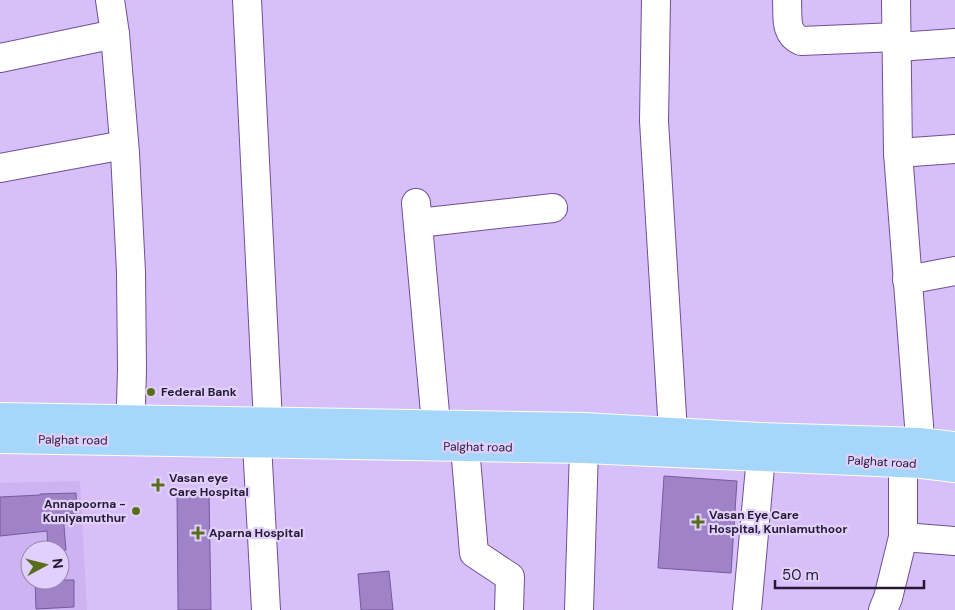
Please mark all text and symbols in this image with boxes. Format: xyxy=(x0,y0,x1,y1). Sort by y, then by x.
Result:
place label: Federal Bank xyxy=(161,384,237,400)
marker: Federal Bank xyxy=(145,386,157,398)
street label: Palghat road xyxy=(38,431,108,449)
street label: Palghat road xyxy=(443,438,513,456)
street label: Palghat road xyxy=(847,452,917,472)
place label: Vasan eye Care Hospital xyxy=(169,470,249,500)
marker: Vasan eye Care Hospital xyxy=(151,478,165,492)
place label: Annapoorna - Kuniyamuthur xyxy=(43,496,126,526)
marker: Annapoorna - Kuniyamuthur xyxy=(130,505,142,517)
place label: Vasan Eye Care Hospital, Kuniamuthoor xyxy=(709,507,847,537)
marker: Vasan Eye Care Hospital, Kuniamuthoor xyxy=(691,515,705,529)
place label: Aparna Hospital xyxy=(209,525,303,541)
marker: Aparna Hospital xyxy=(191,526,205,540)
north arrow xyxy=(20,540,70,590)
text: N xyxy=(48,557,67,570)
scale bar xyxy=(775,558,924,590)
text: 50 m xyxy=(782,565,819,585)

